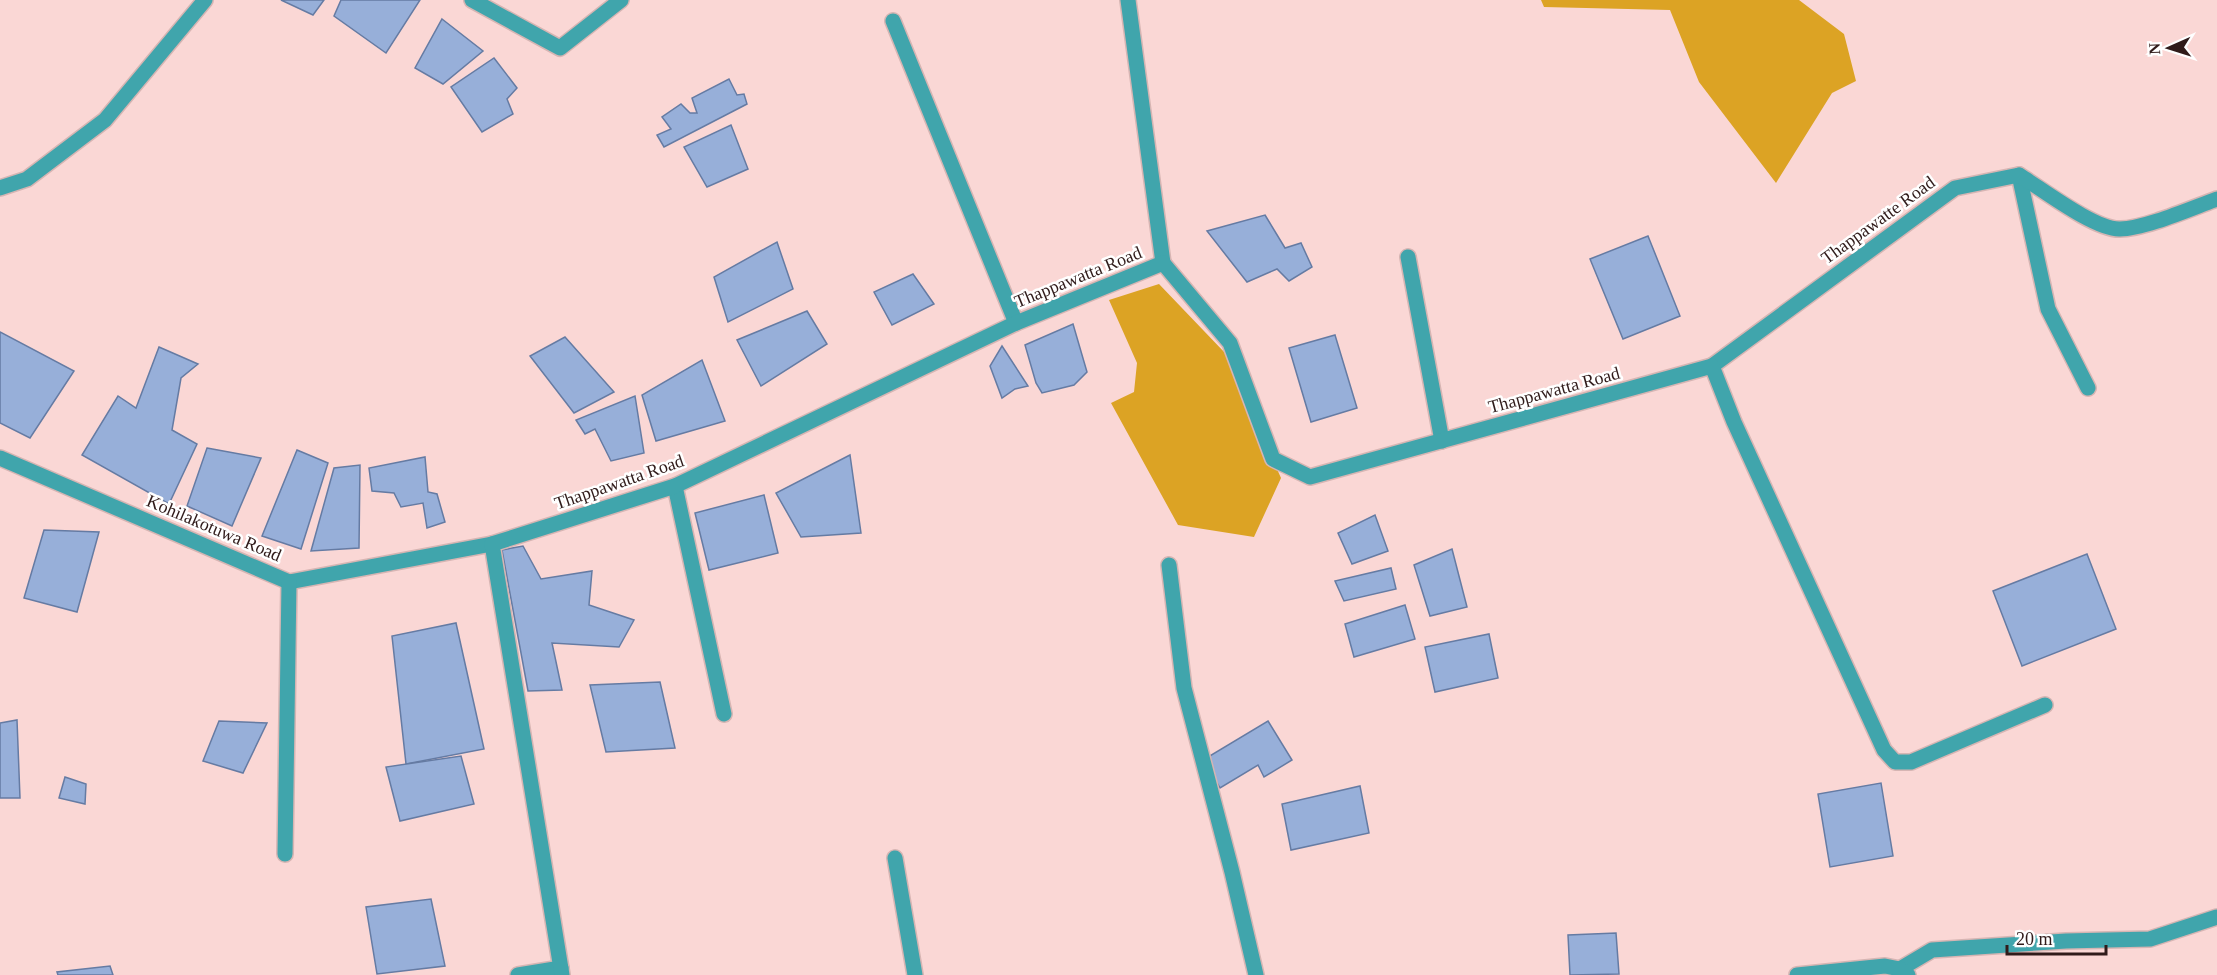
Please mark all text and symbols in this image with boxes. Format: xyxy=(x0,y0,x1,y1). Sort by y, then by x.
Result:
north arrow xyxy=(2139,18,2199,78)
text: N xyxy=(2146,42,2163,55)
street label: Thappawatte Road xyxy=(1817,172,1939,268)
street label: Thappawatta Road xyxy=(1011,242,1145,312)
street label: Thappawatta Road xyxy=(1486,363,1622,417)
street label: Thappawatta Road xyxy=(552,450,686,514)
street label: Kohilakotuwa Road xyxy=(144,491,284,565)
scale bar xyxy=(2007,918,2106,956)
text: 20 m xyxy=(2016,929,2053,949)

